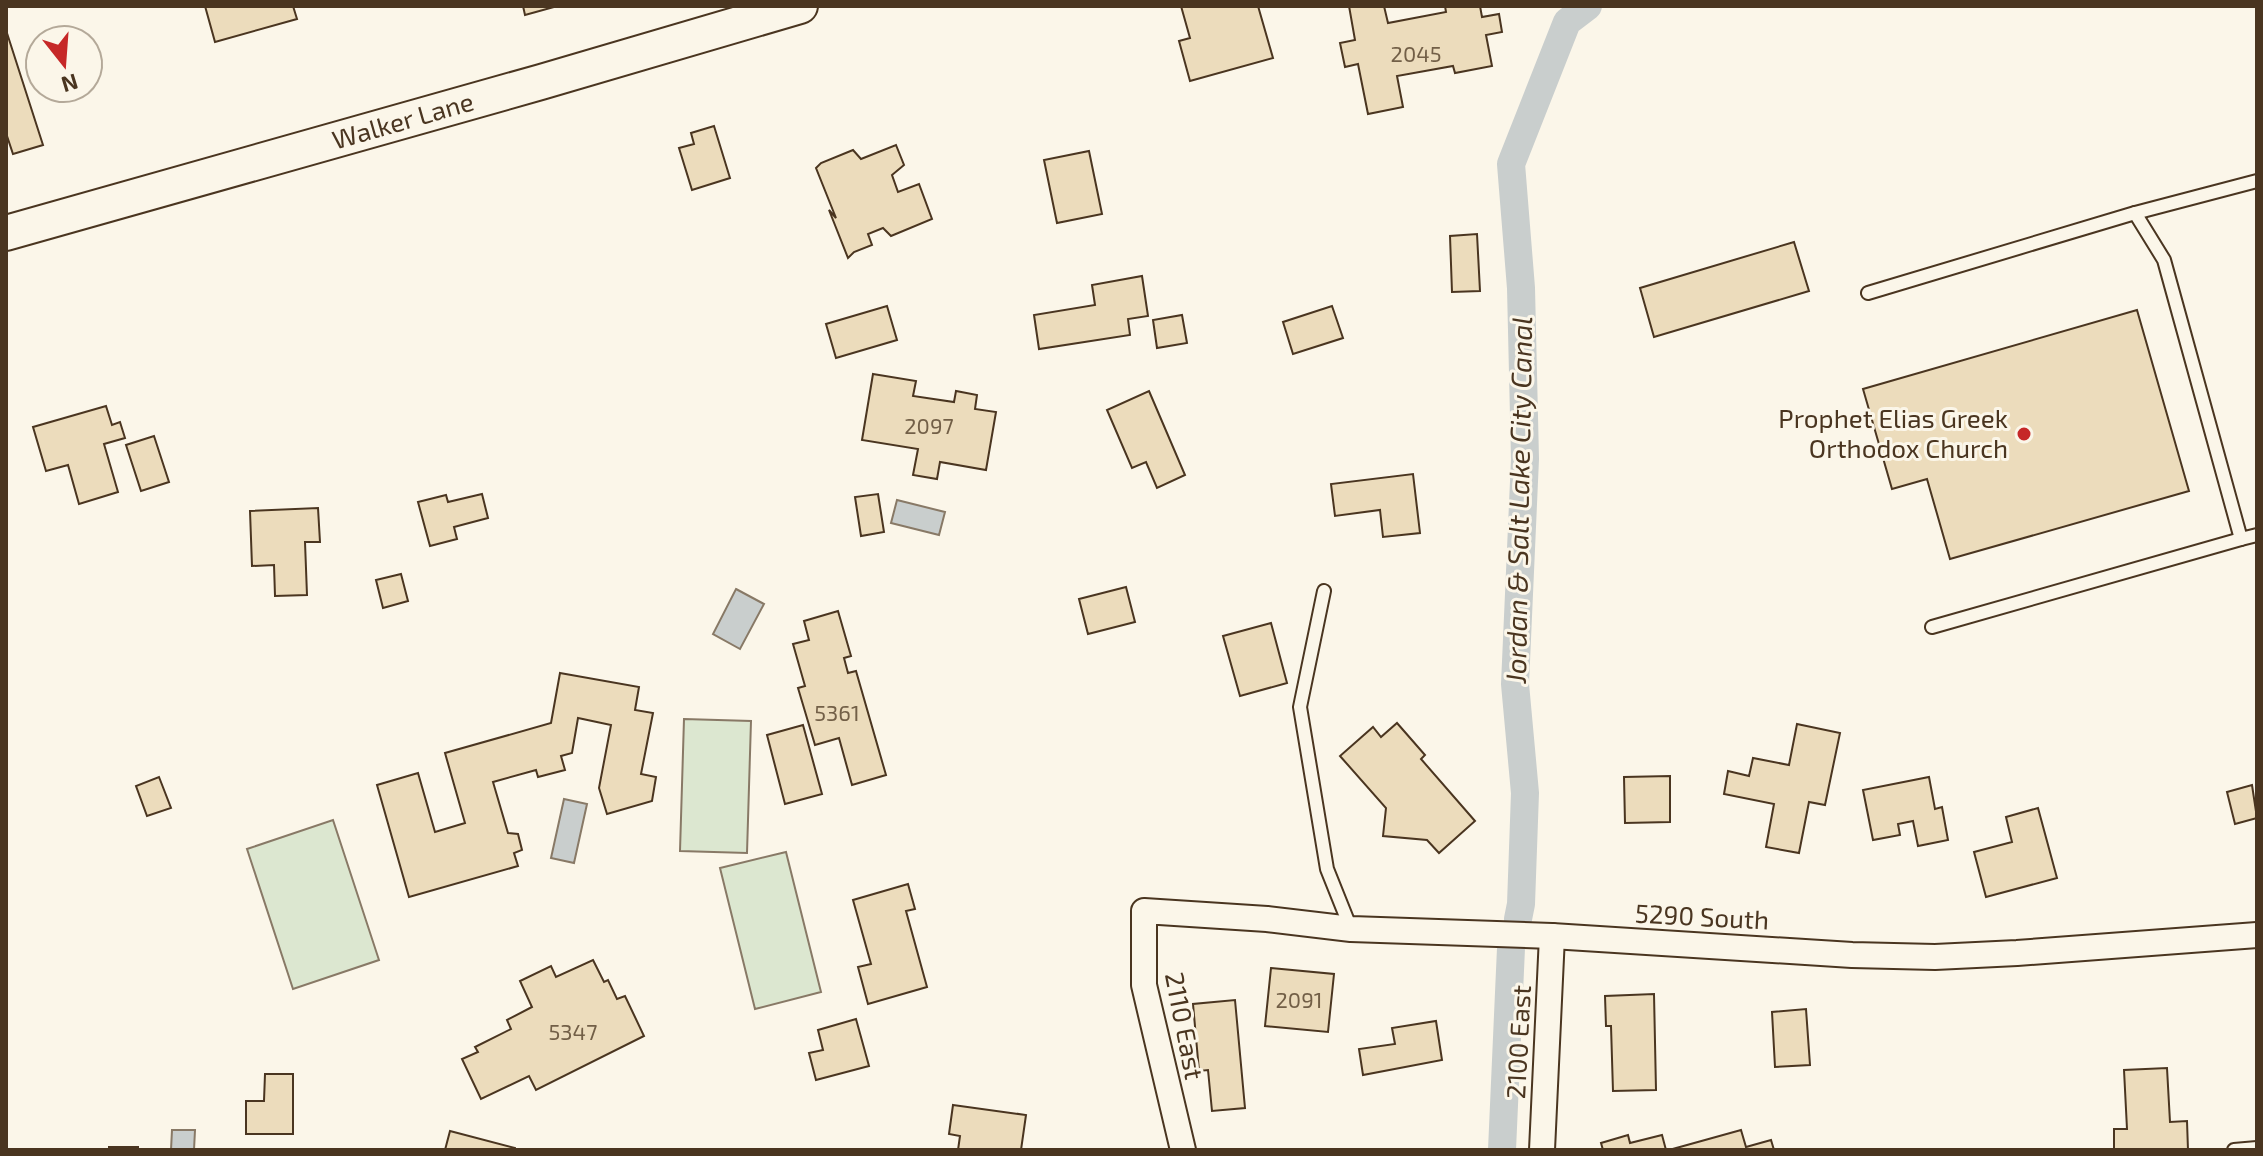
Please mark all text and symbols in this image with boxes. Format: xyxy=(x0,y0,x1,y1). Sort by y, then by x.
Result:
north arrow xyxy=(24,24,104,104)
house number: 2045 xyxy=(1391,40,1441,66)
text: N xyxy=(59,69,82,99)
street label: Walker Lane xyxy=(328,85,477,155)
water label: Jordan & Salt Lake City Canal xyxy=(1498,316,1538,685)
place label: Prophet Elias Greek Orthodox Church xyxy=(1778,402,2008,463)
house number: 2097 xyxy=(904,412,954,438)
marker: Prophet Elias Greek Orthodox Church xyxy=(2015,425,2033,443)
house number: 5361 xyxy=(814,699,860,725)
street label: 5290 South xyxy=(1634,897,1770,934)
street label: 2110 East xyxy=(1160,969,1211,1082)
street label: 2100 East xyxy=(1499,984,1536,1100)
house number: 2091 xyxy=(1276,986,1322,1012)
house number: 5347 xyxy=(549,1018,597,1044)

